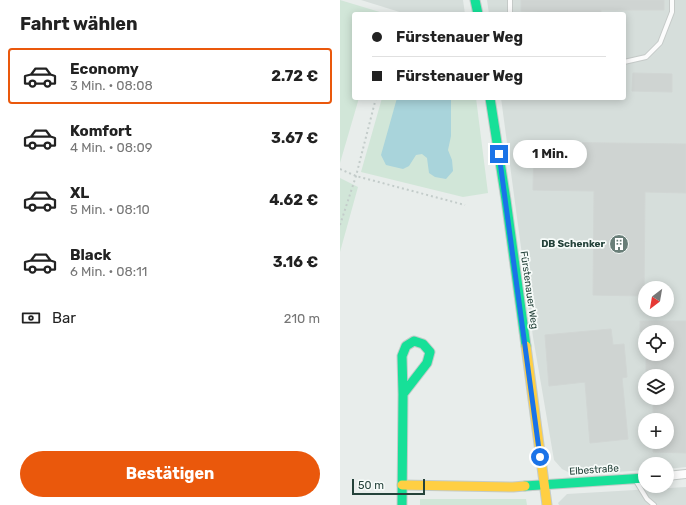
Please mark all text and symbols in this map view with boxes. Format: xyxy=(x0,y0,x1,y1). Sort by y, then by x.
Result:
text: Fahrt wählen xyxy=(20,13,138,35)
text: Fürstenauer Weg xyxy=(396,28,523,46)
icon: car xyxy=(22,58,58,94)
text: Economy xyxy=(70,60,139,78)
text: 2.72 € xyxy=(271,67,318,85)
text: Fürstenauer Weg xyxy=(396,67,523,85)
text: 3 Min. · 08:08 xyxy=(70,78,153,93)
icon: car xyxy=(22,120,58,156)
text: Komfort xyxy=(70,122,132,140)
text: 3.67 € xyxy=(271,129,318,147)
text: 4 Min. · 08:09 xyxy=(70,140,152,155)
callout: 1 Min. xyxy=(513,140,587,168)
route end xyxy=(490,145,508,163)
text: 1 Min. xyxy=(532,146,568,161)
icon: car xyxy=(22,182,58,218)
text: XL xyxy=(70,184,89,202)
text: 4.62 € xyxy=(269,191,318,209)
text: 5 Min. · 08:10 xyxy=(70,202,150,217)
building icon: DB Schenker xyxy=(608,233,630,255)
place label: DB Schenker xyxy=(541,238,605,250)
icon: car xyxy=(22,244,58,280)
text: Black xyxy=(70,246,111,264)
street label: Fürstenauer Weg xyxy=(518,250,540,330)
text: 3.16 € xyxy=(273,253,318,271)
text: 6 Min. · 08:11 xyxy=(70,264,147,279)
north arrow xyxy=(638,281,674,317)
map controls xyxy=(638,281,674,493)
icon: cash xyxy=(20,307,42,329)
text: Bar xyxy=(52,309,76,327)
text: 210 m xyxy=(284,311,320,326)
button: locate xyxy=(638,325,674,361)
button: layers xyxy=(638,369,674,405)
button: + xyxy=(638,413,674,449)
route start xyxy=(531,448,549,466)
button: Bestätigen xyxy=(20,451,320,497)
button: − xyxy=(638,457,674,493)
street label: Elbestraße xyxy=(569,462,620,478)
scale bar xyxy=(352,477,425,496)
text: 50 m xyxy=(358,479,384,492)

